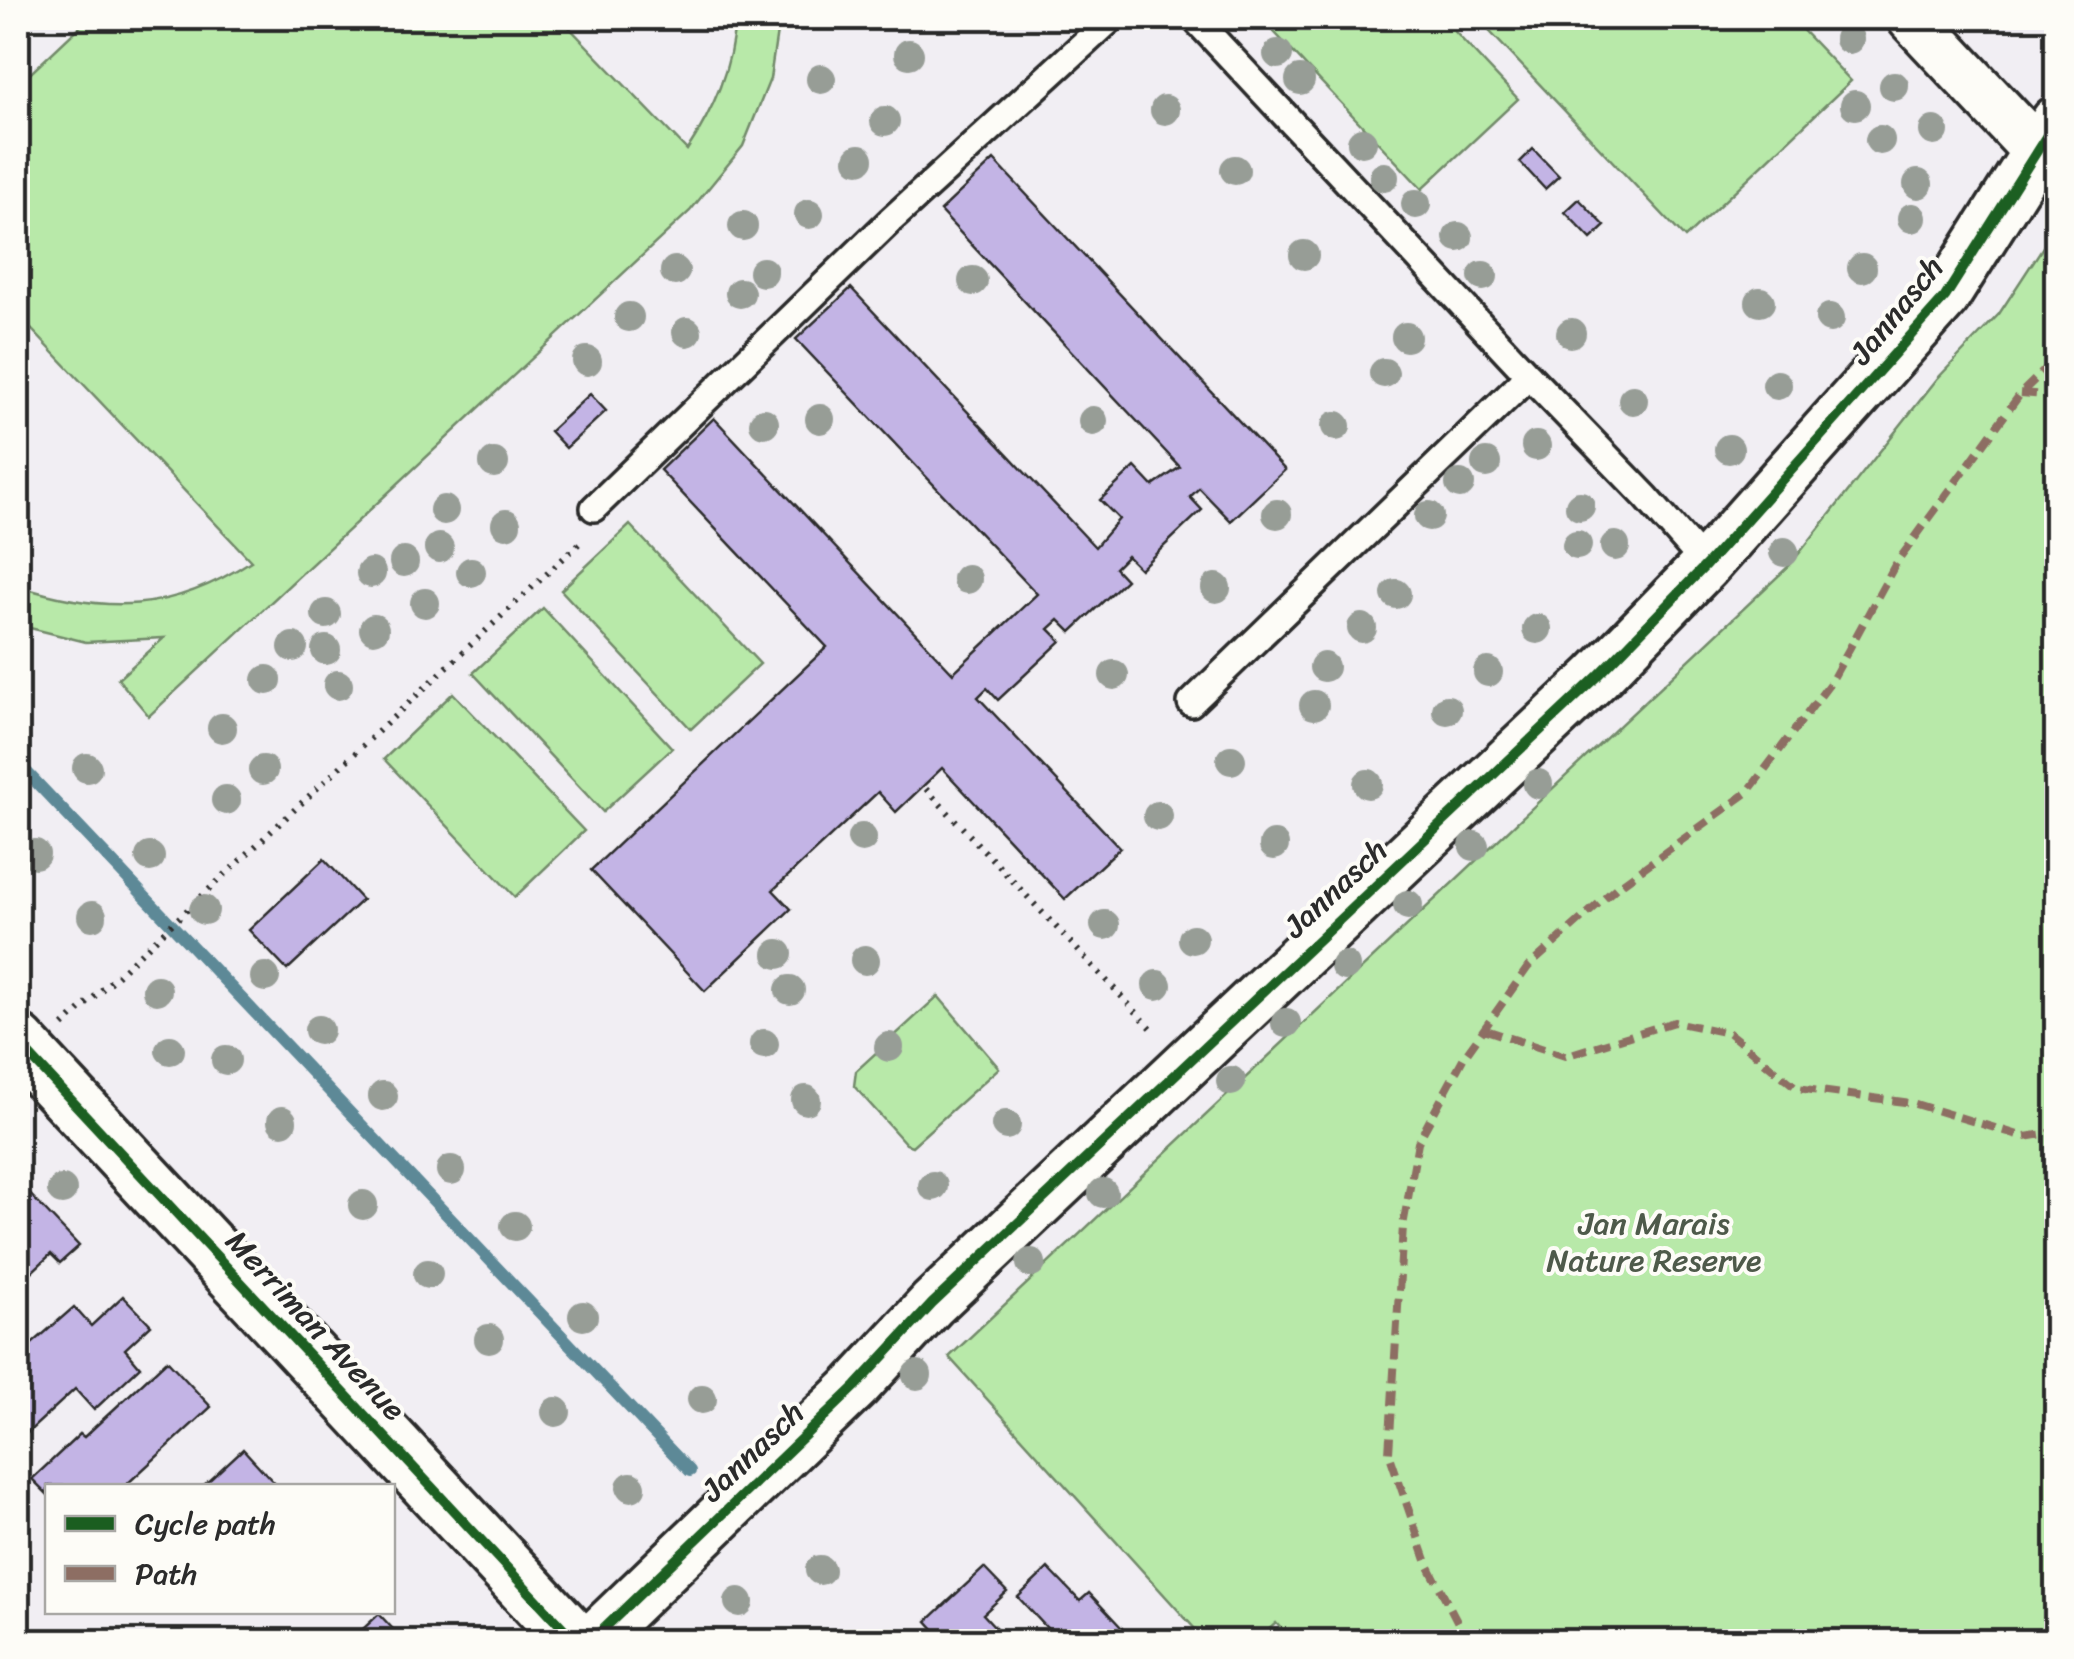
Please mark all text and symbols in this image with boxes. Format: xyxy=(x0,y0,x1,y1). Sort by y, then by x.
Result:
street label: Jannasch xyxy=(1833,243,1959,379)
street label: Jannasch xyxy=(1269,824,1401,953)
park label: Jan Marais Nature Reserve xyxy=(1546,1195,1762,1289)
street label: Merriman Avenue xyxy=(211,1216,420,1435)
street label: Jannasch xyxy=(686,1387,818,1517)
legend xyxy=(45,1484,395,1614)
text: Cycle path xyxy=(135,1497,276,1551)
text: Path xyxy=(135,1547,197,1601)

